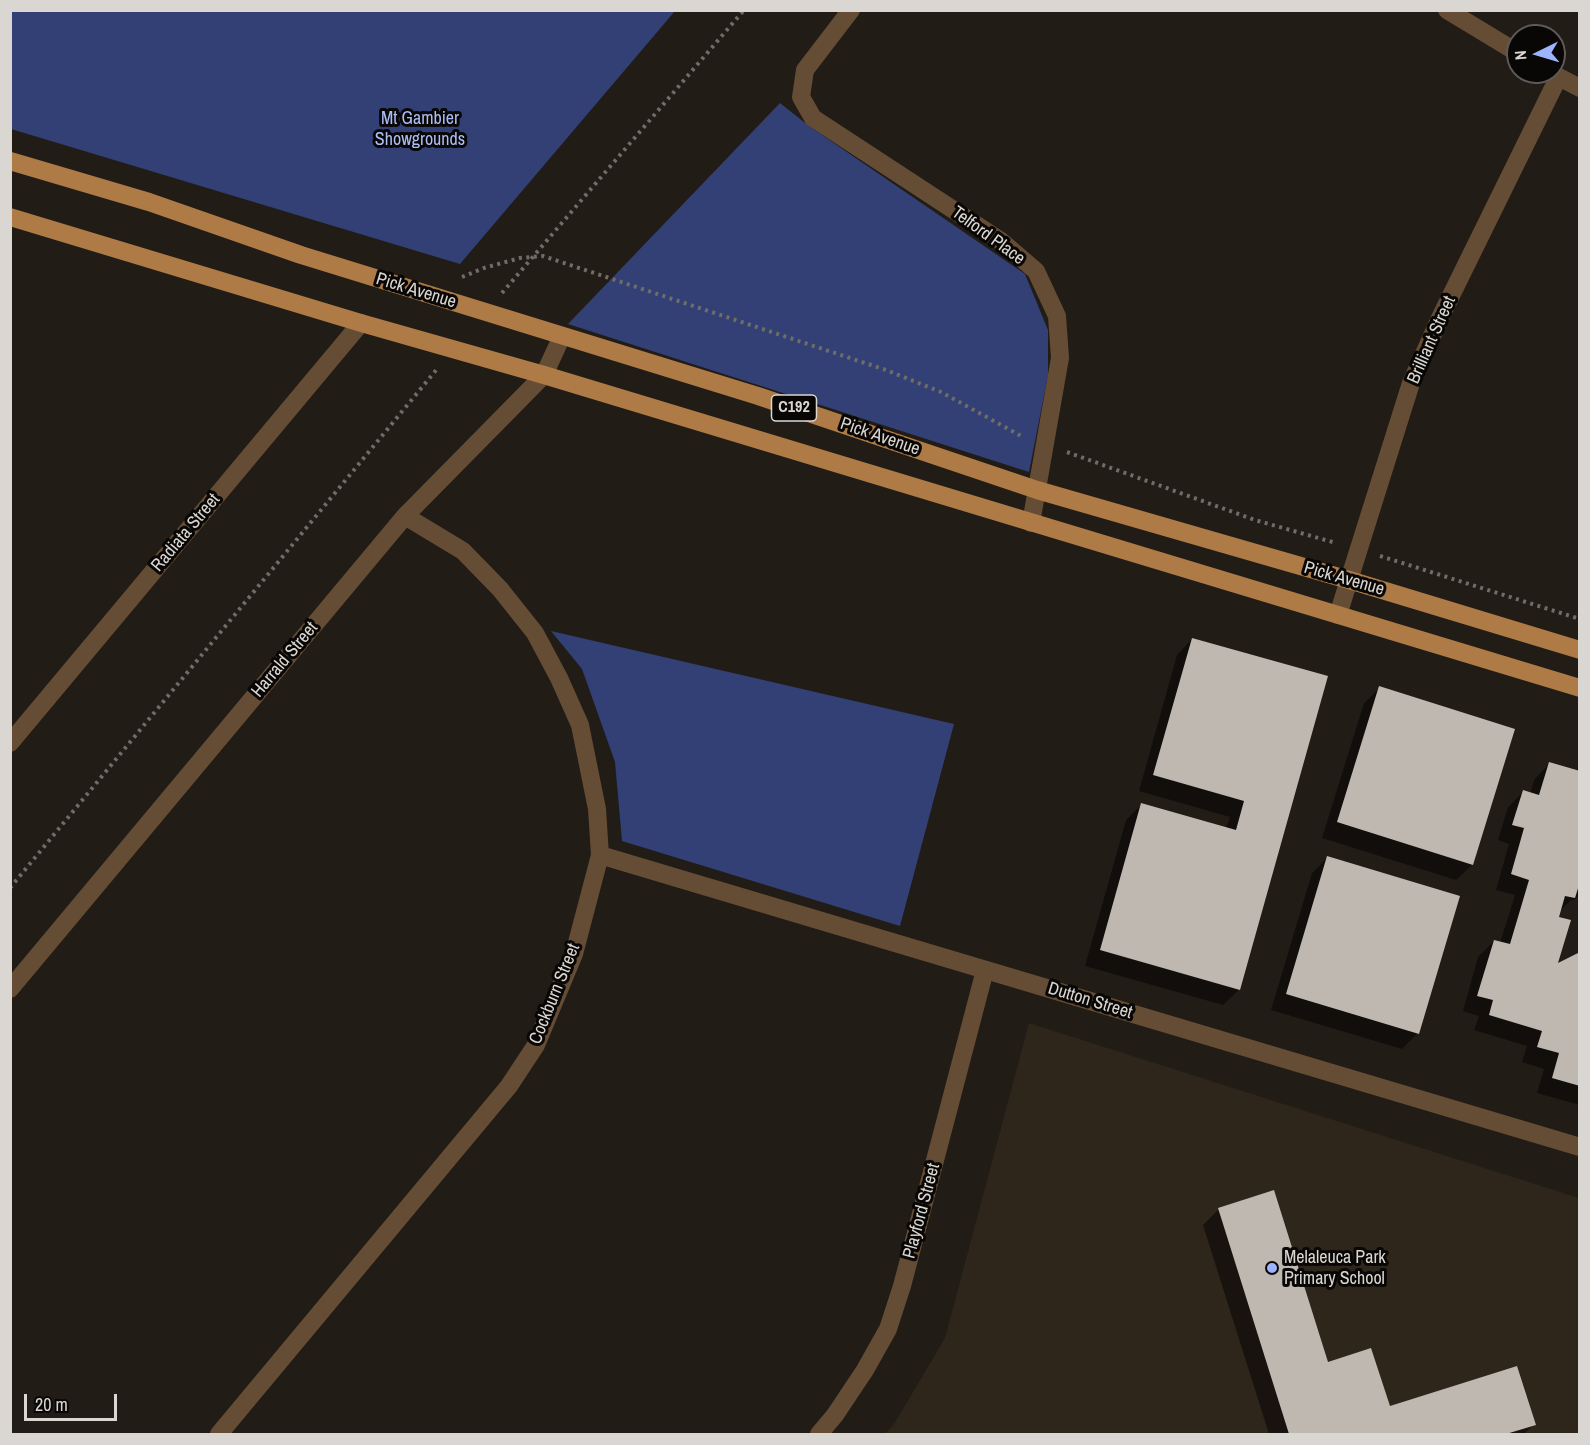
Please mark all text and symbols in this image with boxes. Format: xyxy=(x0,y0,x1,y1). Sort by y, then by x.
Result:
north arrow xyxy=(1506,24,1566,84)
text: N xyxy=(1509,50,1531,61)
park label: Mt Gambier Showgrounds xyxy=(375,108,465,150)
street label: Telford Place xyxy=(947,202,1029,270)
street label: Pick Avenue xyxy=(373,269,459,313)
street label: Brilliant Street xyxy=(1403,293,1461,387)
road number: C192 xyxy=(772,395,816,421)
street label: Pick Avenue xyxy=(837,413,923,461)
street label: Radiata Street xyxy=(147,490,225,576)
street label: Pick Avenue xyxy=(1301,557,1387,601)
street label: Harrald Street xyxy=(247,618,323,702)
street label: Cockburn Street xyxy=(525,941,585,1047)
street label: Dutton Street xyxy=(1045,978,1135,1024)
street label: Playford Street xyxy=(899,1161,945,1261)
place label: Melaleuca Park Primary School xyxy=(1284,1247,1386,1290)
marker: Melaleuca Park Primary School xyxy=(1265,1261,1279,1275)
scale bar xyxy=(27,1382,120,1420)
text: 20 m xyxy=(35,1392,68,1417)

